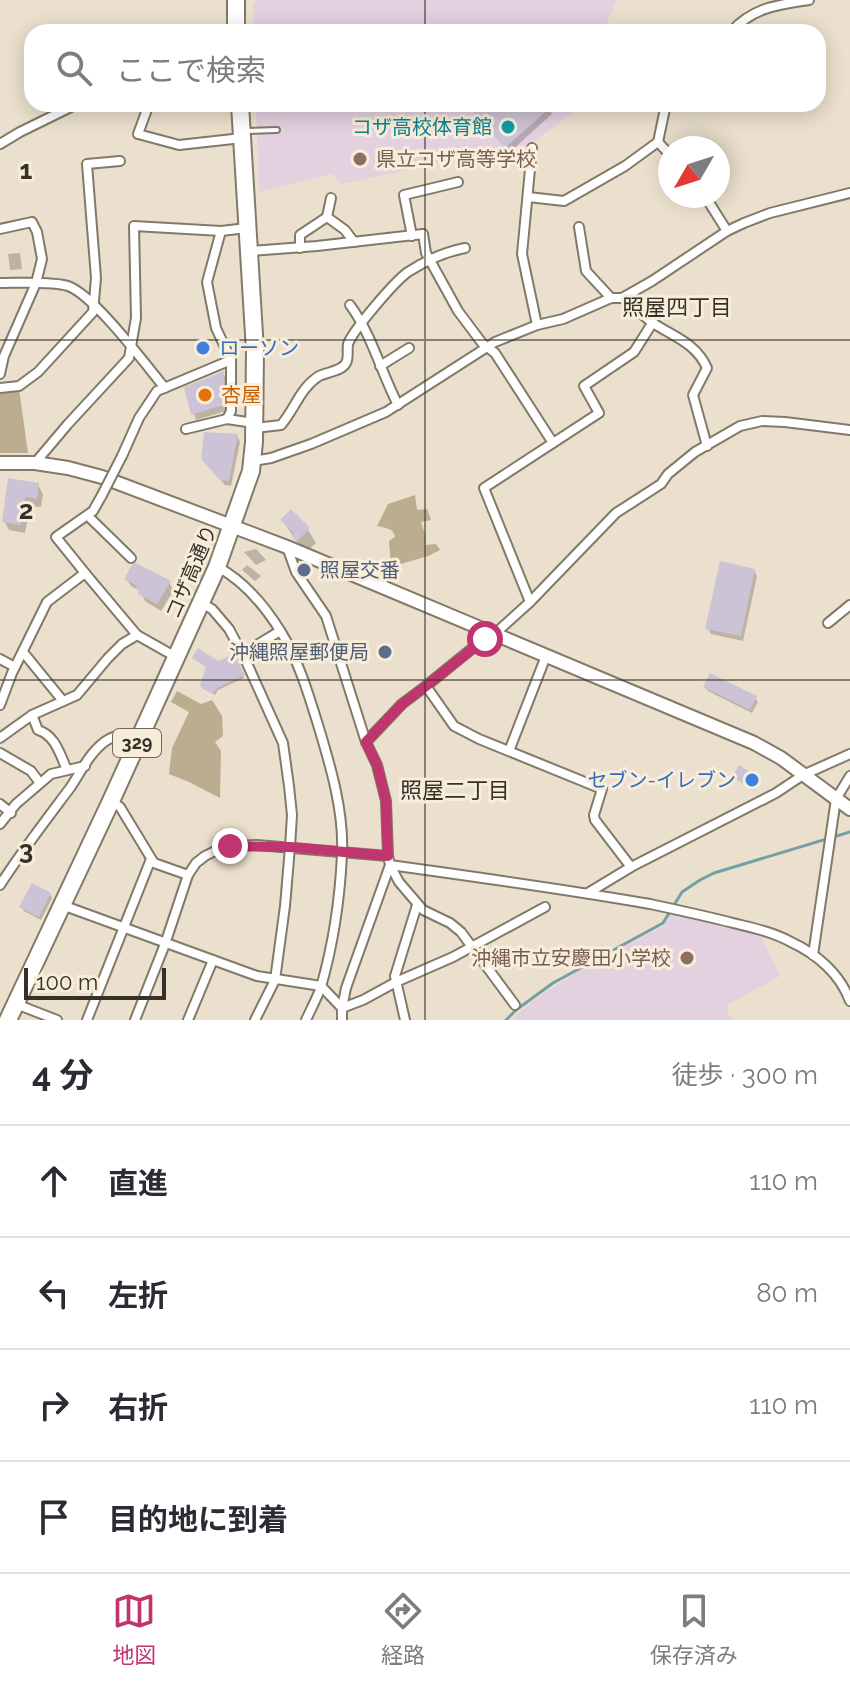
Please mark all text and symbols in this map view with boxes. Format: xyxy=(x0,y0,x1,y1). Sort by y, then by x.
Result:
search box xyxy=(24,24,826,112)
icon: search xyxy=(52,46,96,90)
text: ここで検索 xyxy=(116,53,266,88)
place label: コザ高校体育館 xyxy=(352,115,492,139)
marker: コザ高校体育館 xyxy=(499,118,517,136)
north arrow xyxy=(658,136,730,208)
place label: 県立コザ高等学校 xyxy=(376,147,536,171)
marker: 県立コザ高等学校 xyxy=(351,150,369,168)
text: 1 xyxy=(20,155,33,185)
district label: 照屋四丁目 xyxy=(622,294,732,320)
place label: ローソン xyxy=(219,336,299,360)
marker: ローソン xyxy=(194,339,212,357)
place label: 杏屋 xyxy=(221,383,261,407)
marker: 杏屋 xyxy=(196,386,214,404)
text: 2 xyxy=(19,495,33,525)
street label: コザ高通り xyxy=(160,521,222,623)
place label: 照屋交番 xyxy=(320,558,400,582)
marker: 照屋交番 xyxy=(295,561,313,579)
route start xyxy=(467,621,503,657)
place label: 沖縄照屋郵便局 xyxy=(229,640,369,664)
marker: 沖縄照屋郵便局 xyxy=(376,643,394,661)
road number: 329 xyxy=(113,729,161,757)
place label: セブン-イレブン xyxy=(588,768,736,792)
marker: セブン-イレブン xyxy=(743,771,761,789)
district label: 照屋二丁目 xyxy=(400,777,510,803)
route end xyxy=(212,828,248,864)
text: 3 xyxy=(19,835,33,865)
place label: 沖縄市立安慶田小学校 xyxy=(471,946,671,970)
marker: 沖縄市立安慶田小学校 xyxy=(678,949,696,967)
scale bar xyxy=(24,964,166,1000)
text: 100 m xyxy=(36,969,98,995)
text: 4 分 xyxy=(32,1055,94,1095)
text: 徒歩 · 300 m xyxy=(672,1060,818,1090)
icon: ahead xyxy=(32,1159,76,1203)
text: 直進 xyxy=(108,1166,168,1201)
text: 110 m xyxy=(749,1166,818,1196)
icon: left xyxy=(32,1271,76,1315)
text: 左折 xyxy=(108,1278,168,1313)
text: 80 m xyxy=(756,1278,818,1308)
icon: right xyxy=(32,1383,76,1427)
text: 右折 xyxy=(108,1390,168,1425)
text: 110 m xyxy=(749,1390,818,1420)
icon: arrive xyxy=(32,1495,76,1539)
text: 目的地に到着 xyxy=(108,1502,288,1537)
tab: 地図 xyxy=(112,1589,156,1669)
tab: 経路 xyxy=(381,1589,425,1669)
tab: 保存済み xyxy=(650,1589,738,1669)

